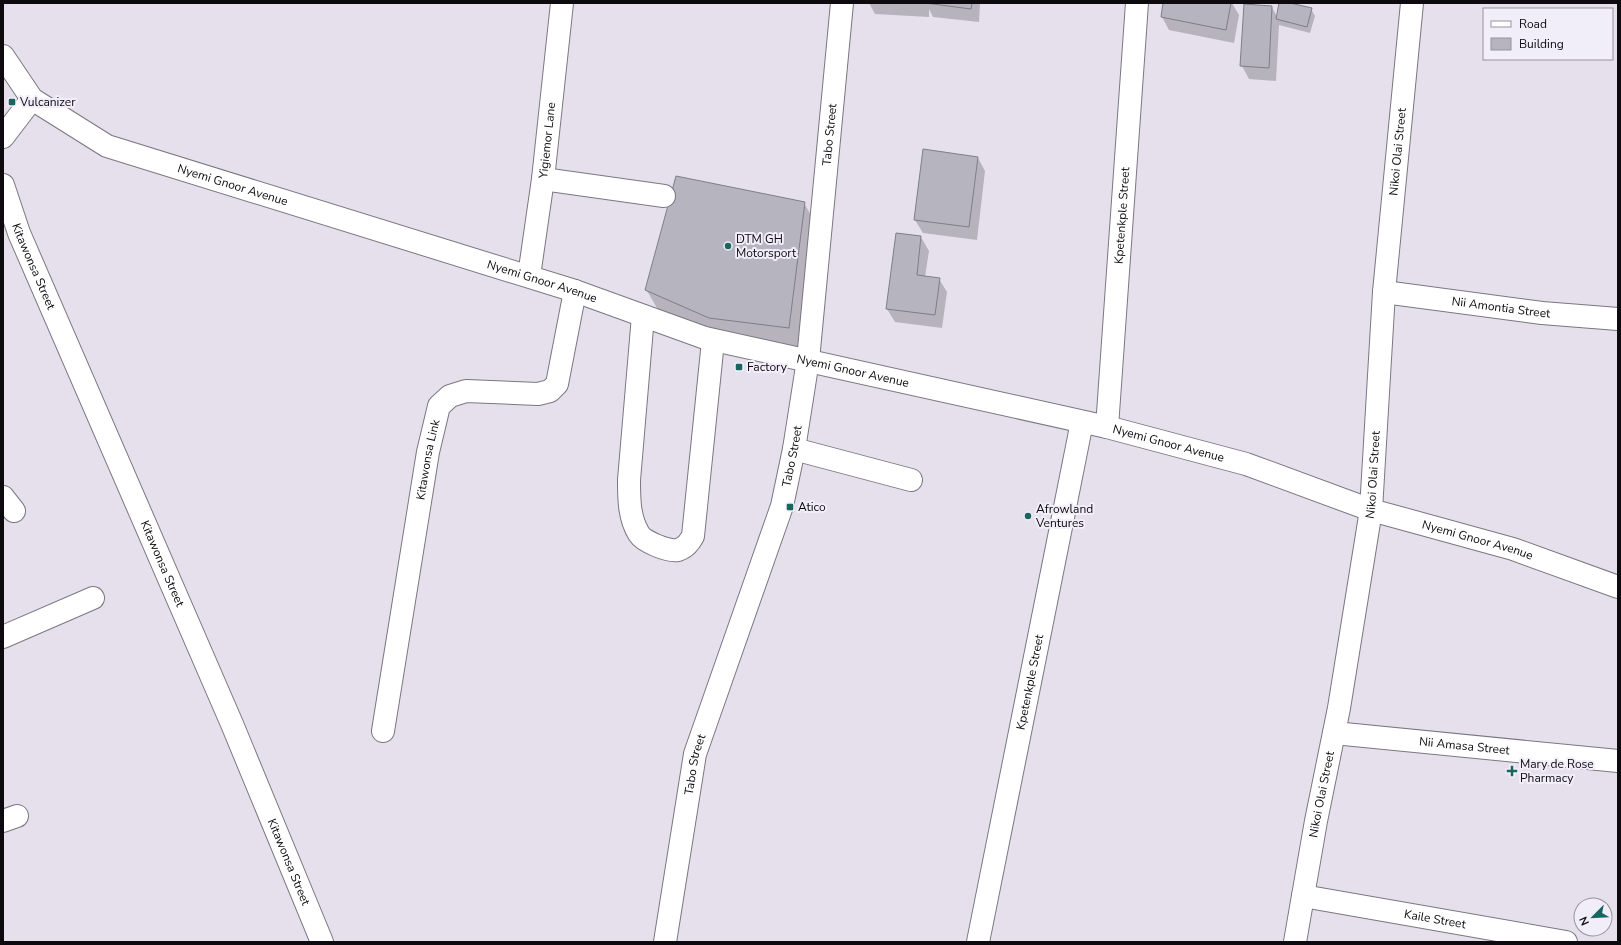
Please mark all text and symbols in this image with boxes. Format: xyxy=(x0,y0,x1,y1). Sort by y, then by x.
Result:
legend xyxy=(1483,8,1613,60)
text: Road xyxy=(1519,16,1547,32)
text: Building xyxy=(1519,36,1564,52)
place label: Vulcanizer xyxy=(19,94,76,110)
marker: Vulcanizer xyxy=(7,97,17,107)
street label: Yigiemor Lane xyxy=(535,101,559,180)
street label: Tabo Street xyxy=(819,102,840,166)
street label: Nikoi Olai Street xyxy=(1385,106,1410,196)
street label: Nyemi Gnoor Avenue xyxy=(176,160,290,210)
street label: Kpetenkple Street xyxy=(1111,166,1133,264)
street label: Kitawonsa Street xyxy=(8,221,60,313)
place label: DTM GH Motorsport xyxy=(736,231,797,261)
marker: DTM GH Motorsport xyxy=(723,241,733,251)
street label: Nyemi Gnoor Avenue xyxy=(485,256,599,306)
street label: Nii Amontia Street xyxy=(1451,293,1552,322)
street label: Nyemi Gnoor Avenue xyxy=(795,351,911,391)
place label: Factory xyxy=(747,359,788,375)
marker: Factory xyxy=(734,362,744,372)
street label: Kitawonsa Link xyxy=(412,417,444,501)
street label: Nyemi Gnoor Avenue xyxy=(1111,421,1226,466)
street label: Tabo Street xyxy=(778,424,806,488)
street label: Nikoi Olai Street xyxy=(1362,430,1384,520)
place label: Atico xyxy=(798,499,826,515)
place label: Afrowland Ventures xyxy=(1035,501,1093,531)
marker: Atico xyxy=(785,502,795,512)
marker: Afrowland Ventures xyxy=(1023,511,1033,521)
street label: Nyemi Gnoor Avenue xyxy=(1420,516,1535,564)
street label: Kitawonsa Street xyxy=(137,518,188,610)
street label: Kpetenkple Street xyxy=(1013,632,1047,731)
street label: Tabo Street xyxy=(681,731,710,796)
street label: Nii Amasa Street xyxy=(1418,733,1511,758)
street label: Nikoi Olai Street xyxy=(1305,749,1338,839)
place label: Mary de Rose Pharmacy xyxy=(1520,756,1594,786)
marker: Mary de Rose Pharmacy xyxy=(1507,766,1517,776)
street label: Kitawonsa Street xyxy=(264,816,314,908)
north arrow xyxy=(1573,897,1613,937)
street label: Kaile Street xyxy=(1403,906,1468,932)
text: N xyxy=(1576,914,1593,928)

